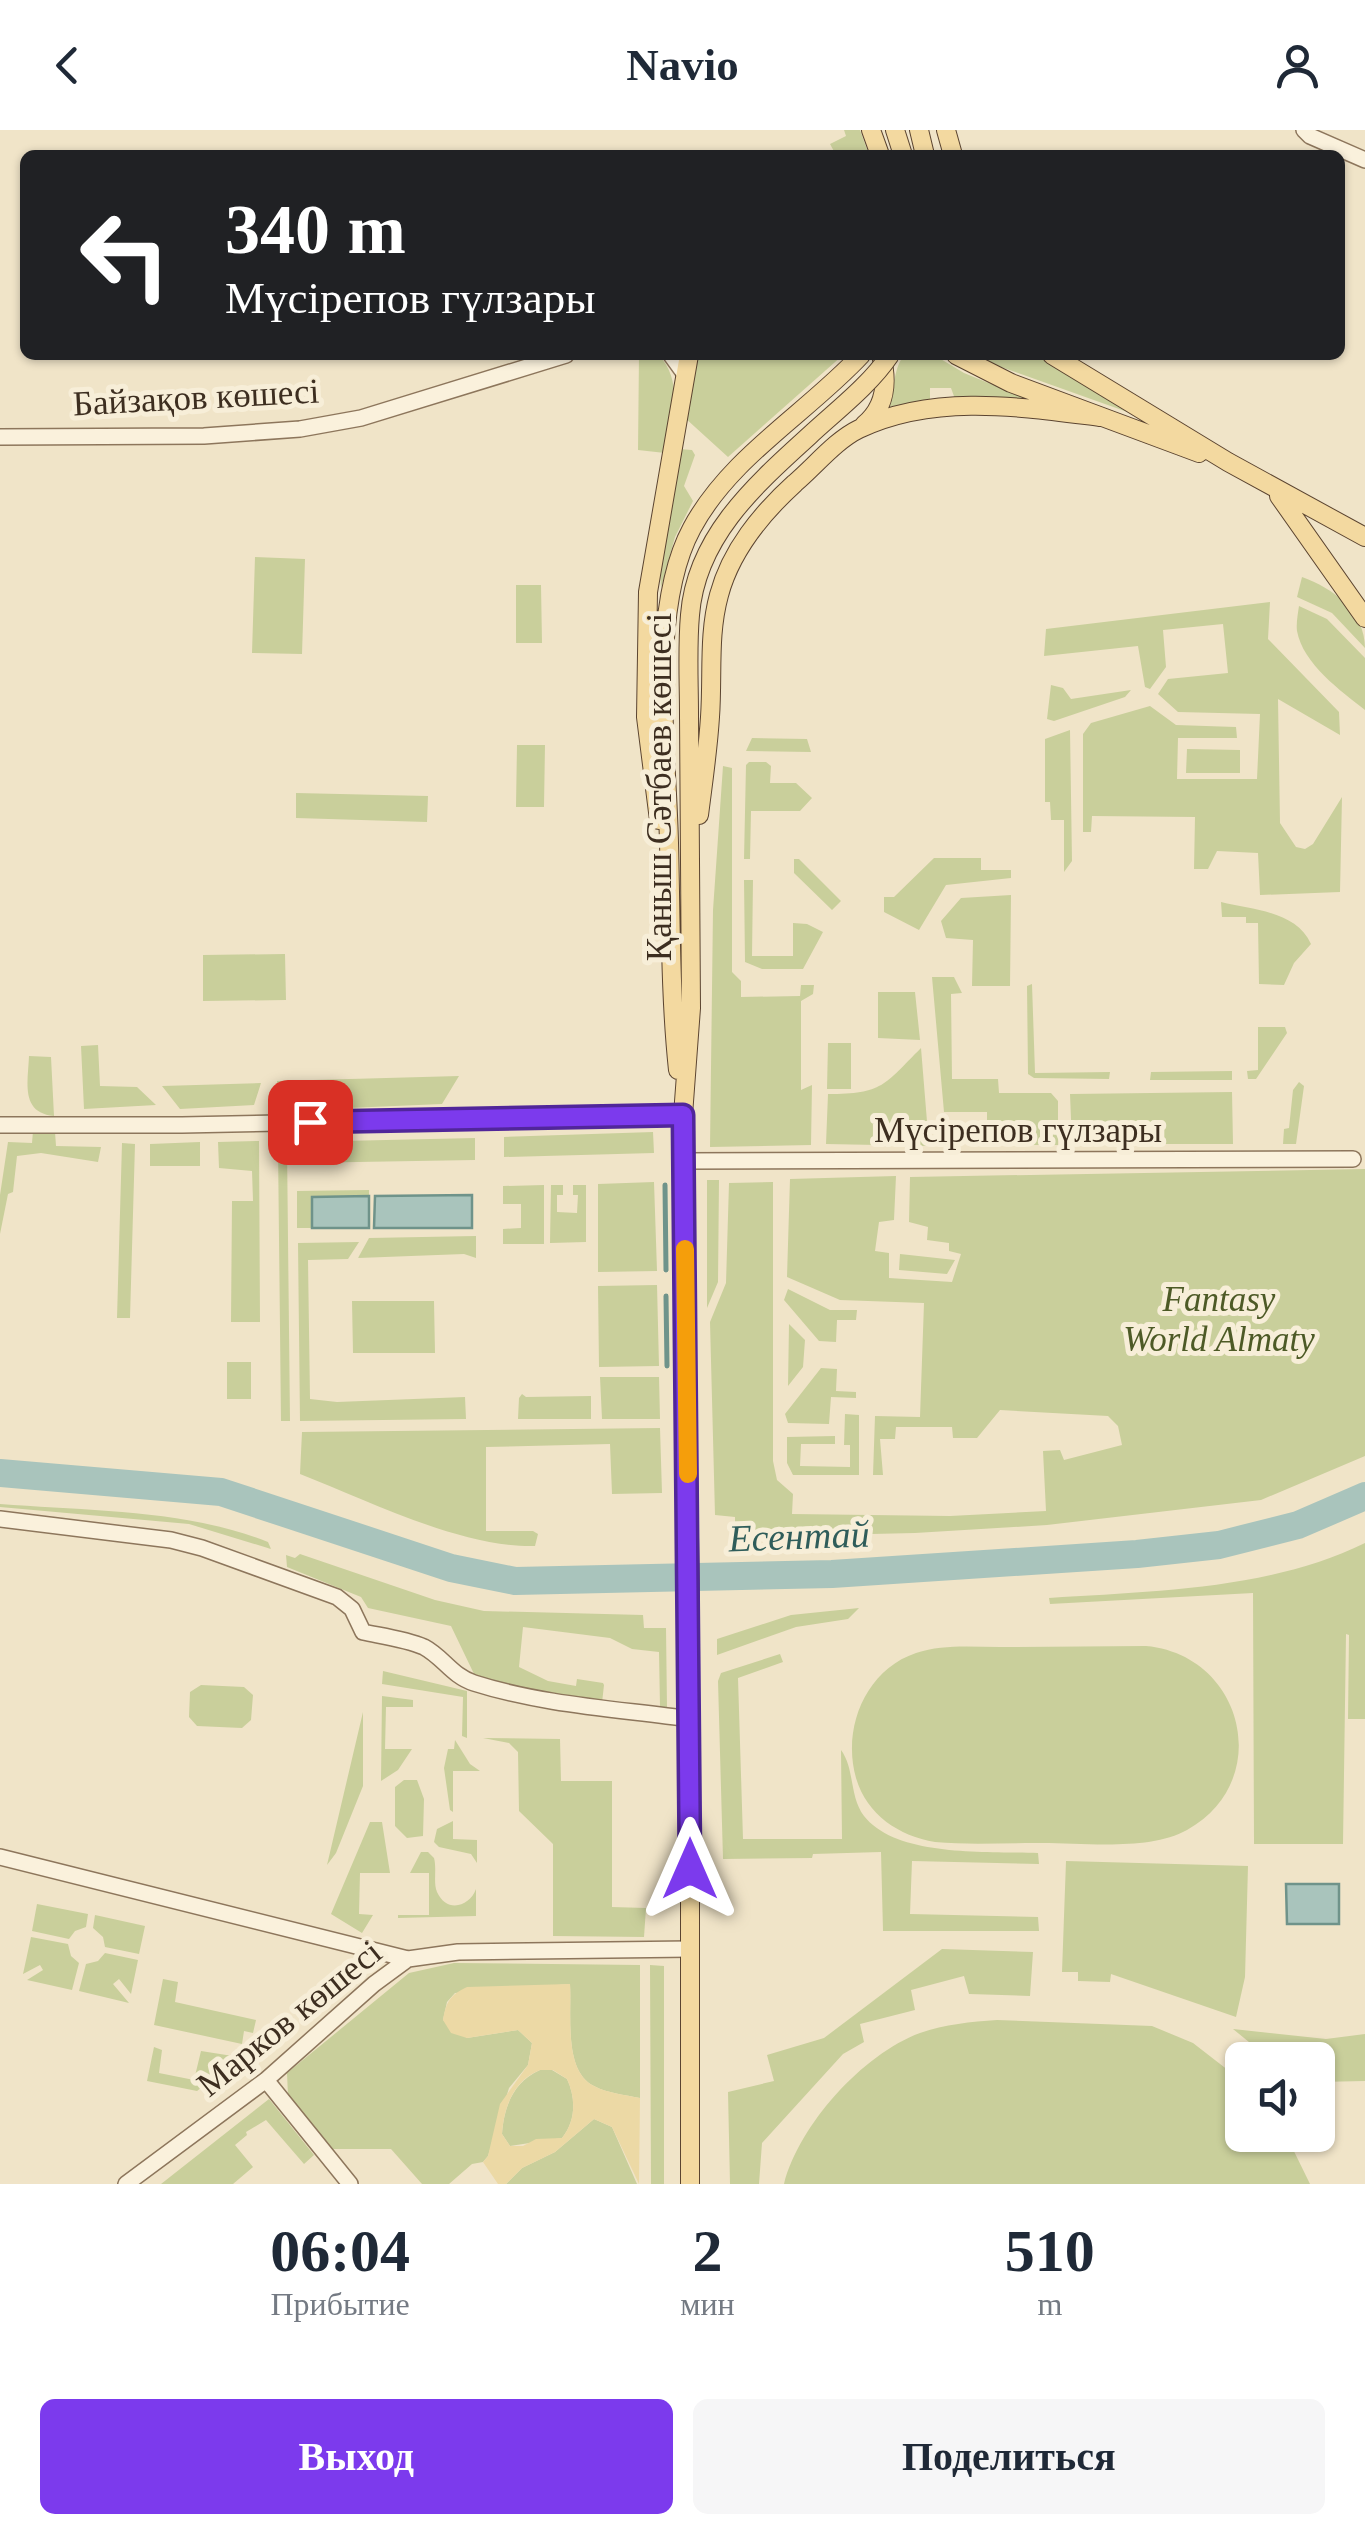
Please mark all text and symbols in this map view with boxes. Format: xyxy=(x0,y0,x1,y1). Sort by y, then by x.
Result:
icon: back xyxy=(40,38,95,93)
icon: person xyxy=(1270,38,1325,93)
text: Navio xyxy=(626,40,739,90)
icon: left xyxy=(60,190,190,320)
text: 340 m xyxy=(225,191,406,268)
text: Мүсірепов гүлзары xyxy=(225,273,595,323)
street label: Байзақов көшесі xyxy=(72,372,320,423)
street label: Қаныш Сәтбаев көшесі xyxy=(640,613,679,961)
pin xyxy=(268,1080,353,1165)
icon: arrive xyxy=(283,1095,338,1150)
street label: Мүсірепов гүлзары xyxy=(874,1111,1162,1150)
park label: Fantasy World Almaty xyxy=(1123,1280,1315,1359)
water label: Есентай xyxy=(727,1513,870,1559)
position arrow xyxy=(638,1817,742,1921)
street label: Марков көшесі xyxy=(190,1932,389,2104)
map controls xyxy=(1225,2042,1335,2152)
button: sound xyxy=(1225,2042,1335,2152)
text: 06:04 xyxy=(270,2218,410,2284)
text: 2 xyxy=(692,2218,722,2284)
text: 510 xyxy=(1005,2218,1095,2284)
text: Прибытие xyxy=(270,2286,410,2322)
text: мин xyxy=(680,2286,735,2322)
text: m xyxy=(1037,2286,1062,2322)
button: Выход xyxy=(40,2399,673,2514)
button: Поделиться xyxy=(693,2399,1325,2514)

